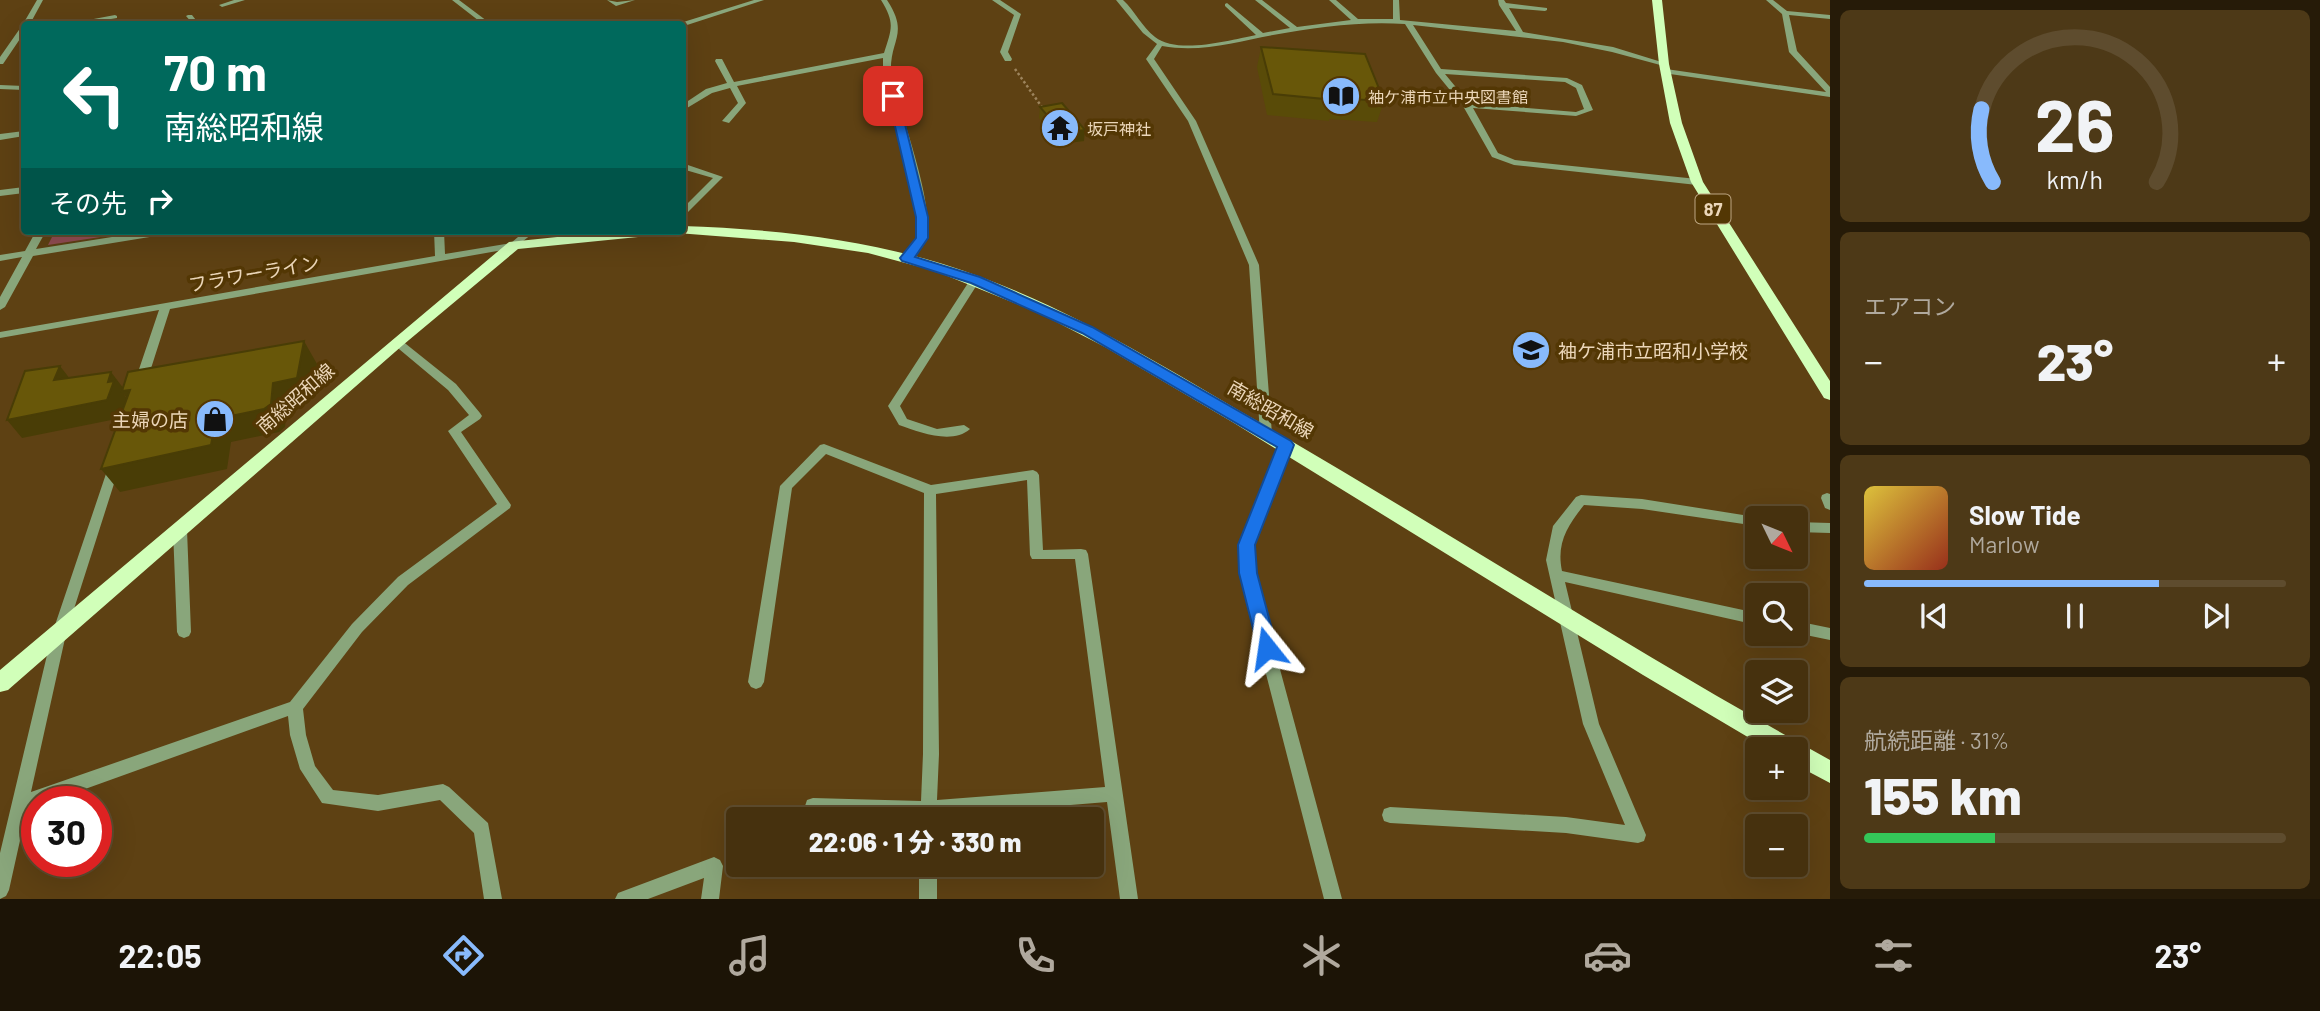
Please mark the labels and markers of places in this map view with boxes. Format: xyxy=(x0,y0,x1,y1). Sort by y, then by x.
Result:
pin xyxy=(863,66,923,126)
library icon: 袖ケ浦市立中央図書館 xyxy=(1320,75,1362,117)
place label: 袖ケ浦市立中央図書館 xyxy=(1368,87,1528,106)
temple icon: 坂戸神社 xyxy=(1039,107,1081,149)
place label: 坂戸神社 xyxy=(1087,119,1151,138)
school or university icon: 袖ケ浦市立昭和小学校 xyxy=(1510,329,1552,371)
place label: 袖ケ浦市立昭和小学校 xyxy=(1558,339,1748,362)
shop icon: 主婦の店 xyxy=(194,398,236,440)
place label: 主婦の店 xyxy=(112,408,188,431)

